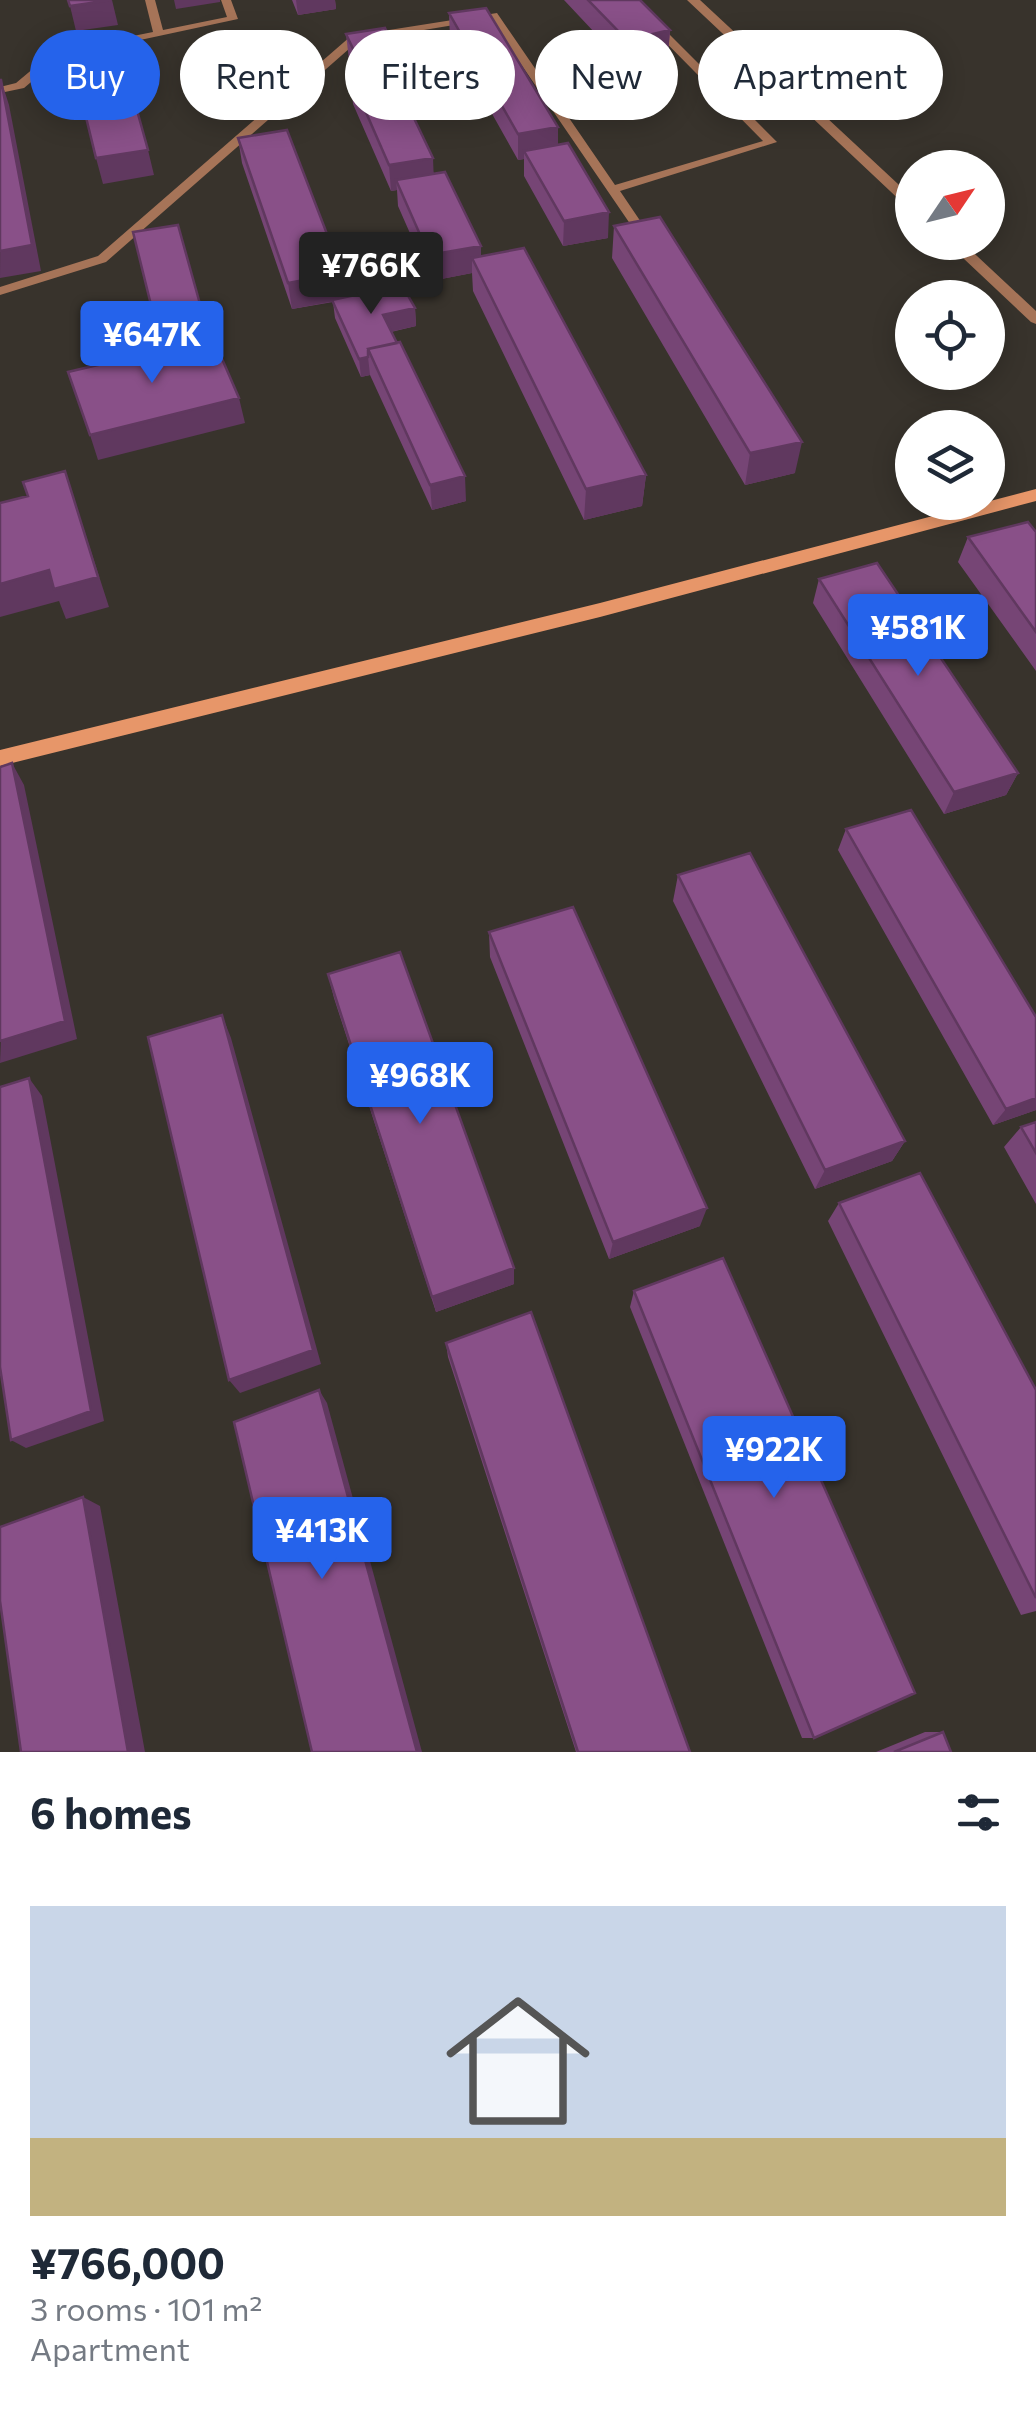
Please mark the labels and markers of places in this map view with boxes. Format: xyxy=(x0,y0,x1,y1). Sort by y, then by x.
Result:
pin: ¥766K xyxy=(301,232,441,317)
pin: ¥647K xyxy=(82,301,222,386)
pin: ¥581K xyxy=(848,594,988,679)
pin: ¥968K xyxy=(350,1042,490,1127)
pin: ¥922K xyxy=(704,1416,844,1501)
pin: ¥413K xyxy=(252,1497,392,1582)

